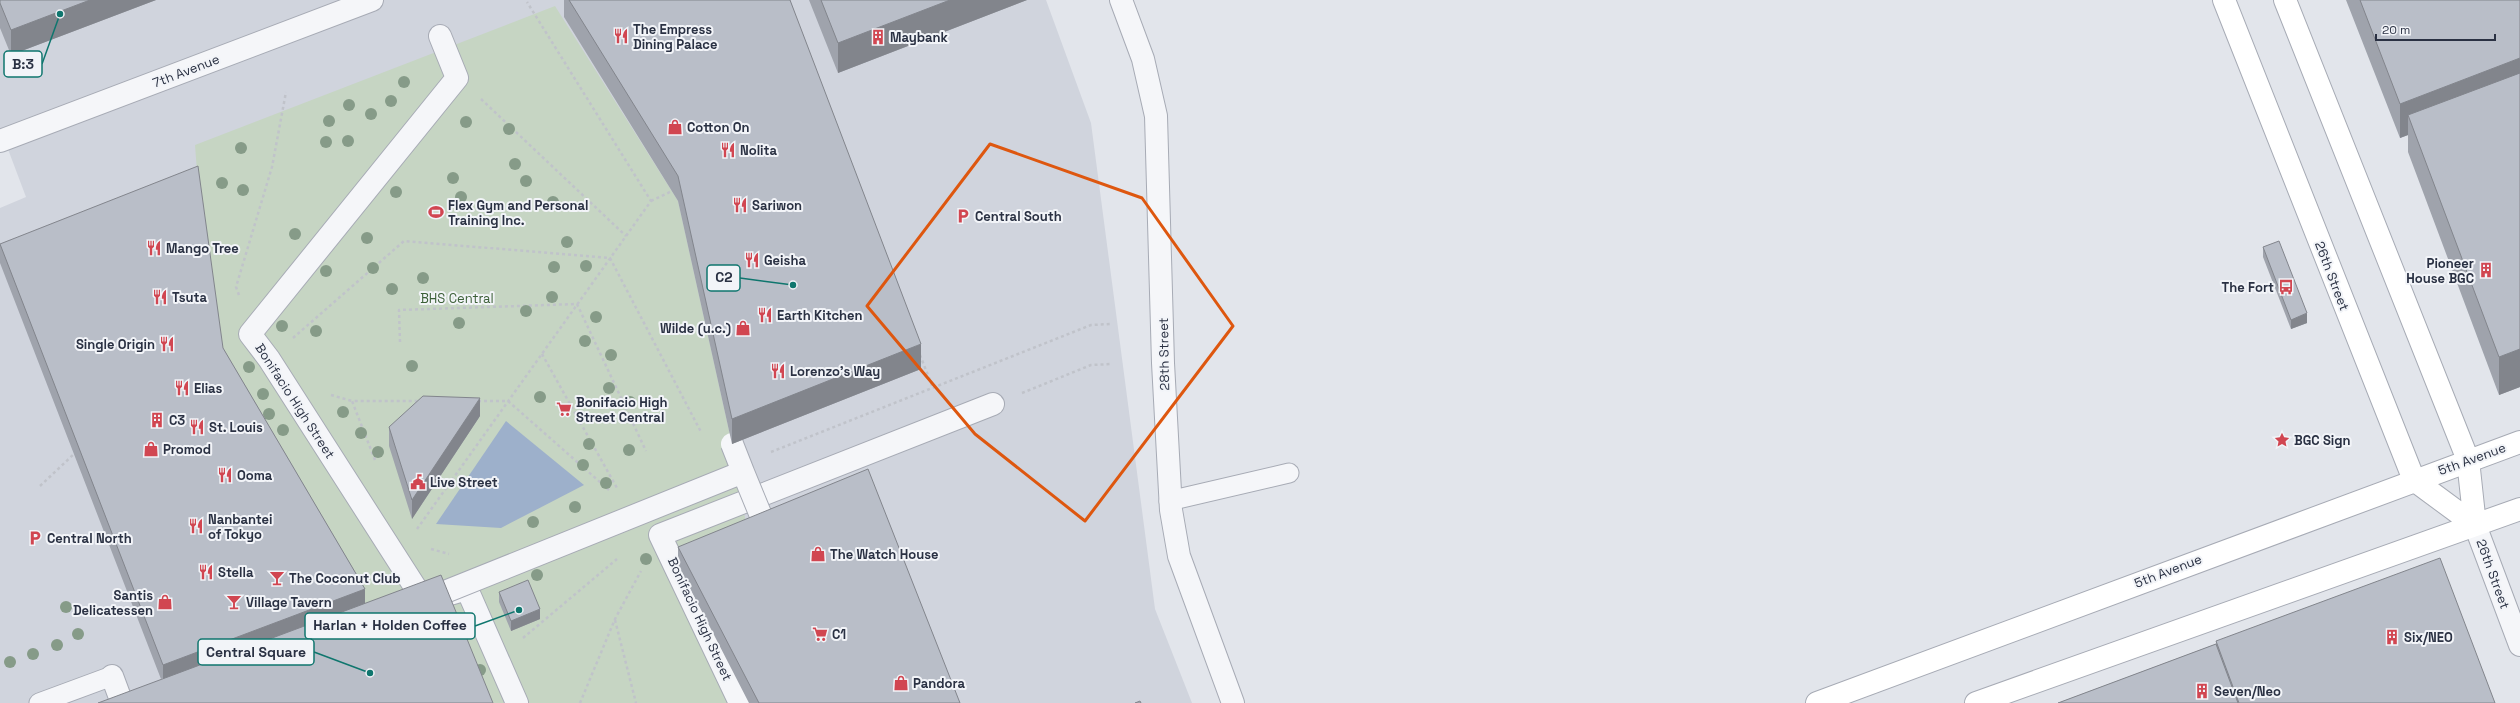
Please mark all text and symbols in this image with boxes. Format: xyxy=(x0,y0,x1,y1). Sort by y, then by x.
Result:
scale bar xyxy=(2376,16,2495,42)
place label: The Empress Dining Palace xyxy=(633,21,717,53)
text: 20 m xyxy=(2382,22,2410,38)
restaurant icon: The Empress Dining Palace xyxy=(612,27,630,45)
building icon: Maybank xyxy=(869,28,887,46)
place label: Maybank xyxy=(890,29,949,46)
street label: 7th Avenue xyxy=(150,50,222,92)
callout: B:3 xyxy=(4,51,42,77)
text: B:3 xyxy=(12,55,34,73)
shop icon: Cotton On xyxy=(666,118,684,136)
place label: Cotton On xyxy=(687,119,750,136)
restaurant icon: Nolita xyxy=(719,141,737,159)
place label: Nolita xyxy=(740,142,778,159)
restaurant icon: Sariwon xyxy=(731,196,749,214)
place label: Flex Gym and Personal Training Inc. xyxy=(448,197,589,229)
place label: Sariwon xyxy=(752,197,802,214)
sports icon: Flex Gym and Personal Training Inc. xyxy=(427,203,445,221)
parking icon: Central South xyxy=(954,207,972,225)
place label: Central South xyxy=(975,208,1062,225)
restaurant icon: Mango Tree xyxy=(145,239,163,257)
street label: 26th Street xyxy=(2311,239,2353,313)
place label: Mango Tree xyxy=(166,240,239,257)
restaurant icon: Geisha xyxy=(743,251,761,269)
place label: Geisha xyxy=(764,252,806,269)
place label: Pioneer House BGC xyxy=(2406,255,2474,287)
building icon: Pioneer House BGC xyxy=(2477,261,2495,279)
callout: C2 xyxy=(707,265,740,291)
text: C2 xyxy=(715,268,733,286)
bus stop icon: The Fort xyxy=(2277,278,2295,296)
place label: The Fort xyxy=(2222,279,2274,296)
restaurant icon: Tsuta xyxy=(151,288,169,306)
place label: Tsuta xyxy=(172,289,207,306)
park label: BHS Central xyxy=(420,290,494,307)
restaurant icon: Earth Kitchen xyxy=(756,306,774,324)
place label: Earth Kitchen xyxy=(777,307,863,324)
street label: 28th Street xyxy=(1155,317,1173,391)
shop icon: Wilde (u.c.) xyxy=(734,319,752,337)
place label: Wilde (u.c.) xyxy=(660,320,731,337)
restaurant icon: Single Origin xyxy=(158,335,176,353)
place label: Single Origin xyxy=(76,336,155,353)
street label: Bonifacio High Street xyxy=(251,340,339,462)
restaurant icon: Lorenzo's Way xyxy=(769,362,787,380)
place label: Lorenzo's Way xyxy=(790,363,880,380)
restaurant icon: Elias xyxy=(173,379,191,397)
place label: Elias xyxy=(194,380,223,397)
place label: Bonifacio High Street Central xyxy=(576,394,668,426)
supermarket icon: Bonifacio High Street Central xyxy=(555,400,573,418)
building icon: C3 xyxy=(148,411,166,429)
place label: C3 xyxy=(169,412,185,429)
restaurant icon: St. Louis xyxy=(188,418,206,436)
place label: St. Louis xyxy=(209,419,263,436)
place icon: BGC Sign xyxy=(2273,431,2291,449)
place label: BGC Sign xyxy=(2294,432,2351,449)
street label: 5th Avenue xyxy=(2436,439,2508,479)
shop icon: Promod xyxy=(142,440,160,458)
place label: Promod xyxy=(163,441,211,458)
restaurant icon: Ooma xyxy=(216,466,234,484)
place label: Ooma xyxy=(237,467,273,484)
public building icon: Live Street xyxy=(409,473,427,491)
place label: Live Street xyxy=(430,474,498,491)
place label: Nanbantei of Tokyo xyxy=(208,511,273,543)
restaurant icon: Nanbantei of Tokyo xyxy=(187,517,205,535)
parking icon: Central North xyxy=(26,529,44,547)
place label: Central North xyxy=(47,530,132,547)
street label: 26th Street xyxy=(2473,537,2513,611)
shop icon: The Watch House xyxy=(809,545,827,563)
place label: The Watch House xyxy=(830,546,938,563)
street label: 5th Avenue xyxy=(2132,550,2204,592)
street label: Bonifacio High Street xyxy=(664,555,736,683)
restaurant icon: Stella xyxy=(197,563,215,581)
place label: Stella xyxy=(218,564,254,581)
bar icon: The Coconut Club xyxy=(268,569,286,587)
place label: The Coconut Club xyxy=(289,570,401,587)
place label: Santis Delicatessen xyxy=(73,587,153,619)
shop icon: Santis Delicatessen xyxy=(156,593,174,611)
bar icon: Village Tavern xyxy=(225,593,243,611)
place label: Village Tavern xyxy=(246,594,332,611)
callout: Harlan + Holden Coffee xyxy=(305,613,475,639)
text: Harlan + Holden Coffee xyxy=(313,616,467,634)
supermarket icon: C1 xyxy=(811,625,829,643)
place label: C1 xyxy=(832,626,846,643)
building icon: Six/NEO xyxy=(2383,628,2401,646)
place label: Six/NEO xyxy=(2404,629,2453,646)
callout: Central Square xyxy=(198,639,314,665)
text: Central Square xyxy=(206,643,306,661)
shop icon: Pandora xyxy=(892,674,910,692)
place label: Pandora xyxy=(913,675,965,692)
building icon: Seven/Neo xyxy=(2193,682,2211,700)
place label: Seven/Neo xyxy=(2214,683,2281,700)

